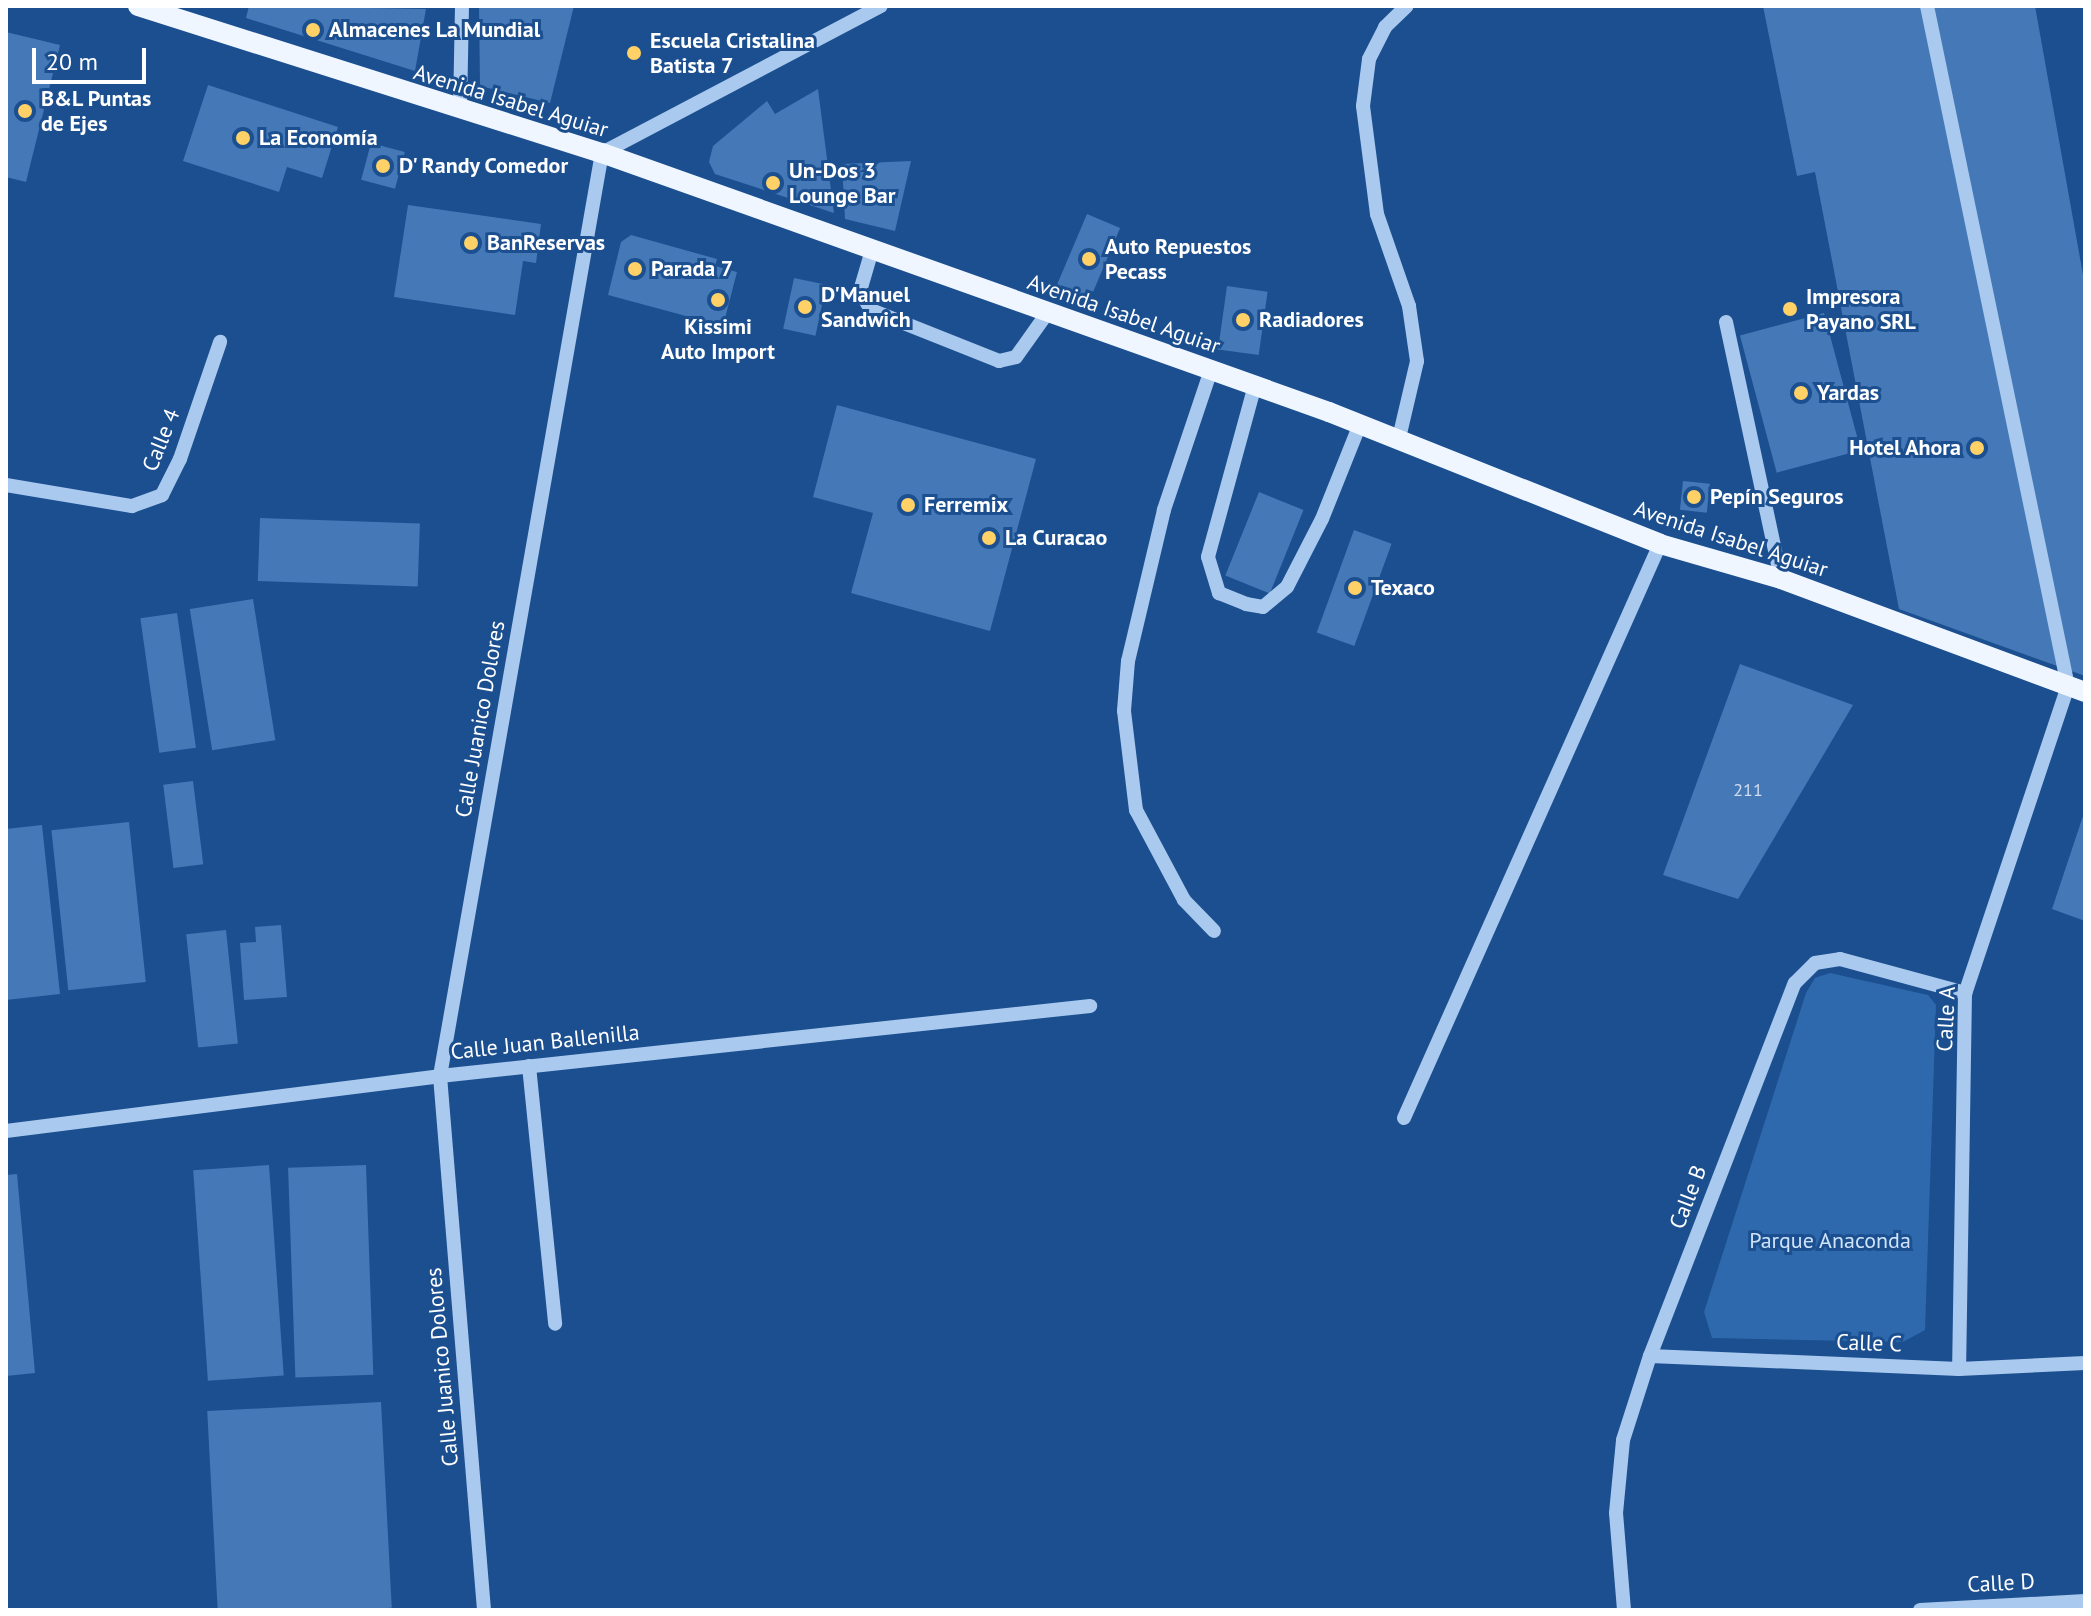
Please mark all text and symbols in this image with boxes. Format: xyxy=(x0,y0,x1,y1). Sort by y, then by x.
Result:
place label: Almacenes La Mundial xyxy=(329,17,540,43)
marker: Almacenes La Mundial xyxy=(304,21,322,39)
place label: Escuela Cristalina Batista 7 xyxy=(650,27,815,78)
scale bar xyxy=(36,32,150,82)
marker: Escuela Cristalina Batista 7 xyxy=(625,44,643,62)
text: 20 m xyxy=(46,46,98,77)
street label: Avenida Isabel Aguiar xyxy=(410,59,612,143)
place label: B&L Puntas de Ejes xyxy=(41,85,152,136)
marker: B&L Puntas de Ejes xyxy=(16,102,34,120)
place label: La Economía xyxy=(259,125,378,151)
marker: La Economía xyxy=(234,129,252,147)
place label: D' Randy Comedor xyxy=(399,153,571,179)
marker: D' Randy Comedor xyxy=(374,157,392,175)
place label: Un-Dos 3 Lounge Bar xyxy=(789,157,895,208)
marker: Un-Dos 3 Lounge Bar xyxy=(764,174,782,192)
place label: BanReservas xyxy=(487,230,605,256)
place label: Auto Repuestos Pecass xyxy=(1105,233,1251,284)
marker: BanReservas xyxy=(462,234,480,252)
marker: Auto Repuestos Pecass xyxy=(1080,250,1098,268)
place label: Parada 7 xyxy=(651,256,733,282)
marker: Parada 7 xyxy=(626,260,644,278)
street label: Avenida Isabel Aguiar xyxy=(1024,269,1224,359)
place label: D'Manuel Sandwich xyxy=(821,281,911,332)
place label: Impresora Payano SRL xyxy=(1806,283,1916,334)
marker: Kissimi Auto Import xyxy=(709,291,727,309)
marker: D'Manuel Sandwich xyxy=(796,298,814,316)
marker: Impresora Payano SRL xyxy=(1781,300,1799,318)
place label: Radiadores xyxy=(1259,307,1364,333)
marker: Radiadores xyxy=(1234,311,1252,329)
place label: Kissimi Auto Import xyxy=(661,313,775,364)
place label: Yardas xyxy=(1817,380,1879,406)
marker: Yardas xyxy=(1792,384,1810,402)
street label: Calle 4 xyxy=(137,405,185,475)
place label: Hotel Ahora xyxy=(1848,435,1961,461)
marker: Hotel Ahora xyxy=(1968,439,1986,457)
place label: Pepín Seguros xyxy=(1710,484,1843,510)
marker: Pepín Seguros xyxy=(1685,488,1703,506)
place label: Ferremix xyxy=(924,492,1008,518)
street label: Avenida Isabel Aguiar xyxy=(1631,495,1831,583)
marker: Ferremix xyxy=(899,496,917,514)
place label: La Curacao xyxy=(1005,525,1108,551)
marker: La Curacao xyxy=(980,529,998,547)
place label: Texaco xyxy=(1371,575,1435,601)
marker: Texaco xyxy=(1346,579,1364,597)
street label: Calle Juanico Dolores xyxy=(450,618,510,820)
house number: 211 xyxy=(1733,779,1763,801)
street label: Calle A xyxy=(1931,985,1961,1053)
street label: Calle Juan Ballenilla xyxy=(449,1019,641,1065)
street label: Calle B xyxy=(1664,1162,1712,1232)
park label: Parque Anaconda xyxy=(1749,1228,1911,1254)
street label: Calle Juanico Dolores xyxy=(420,1266,464,1468)
street label: Calle C xyxy=(1836,1329,1902,1357)
street label: Calle D xyxy=(1967,1568,2035,1598)

